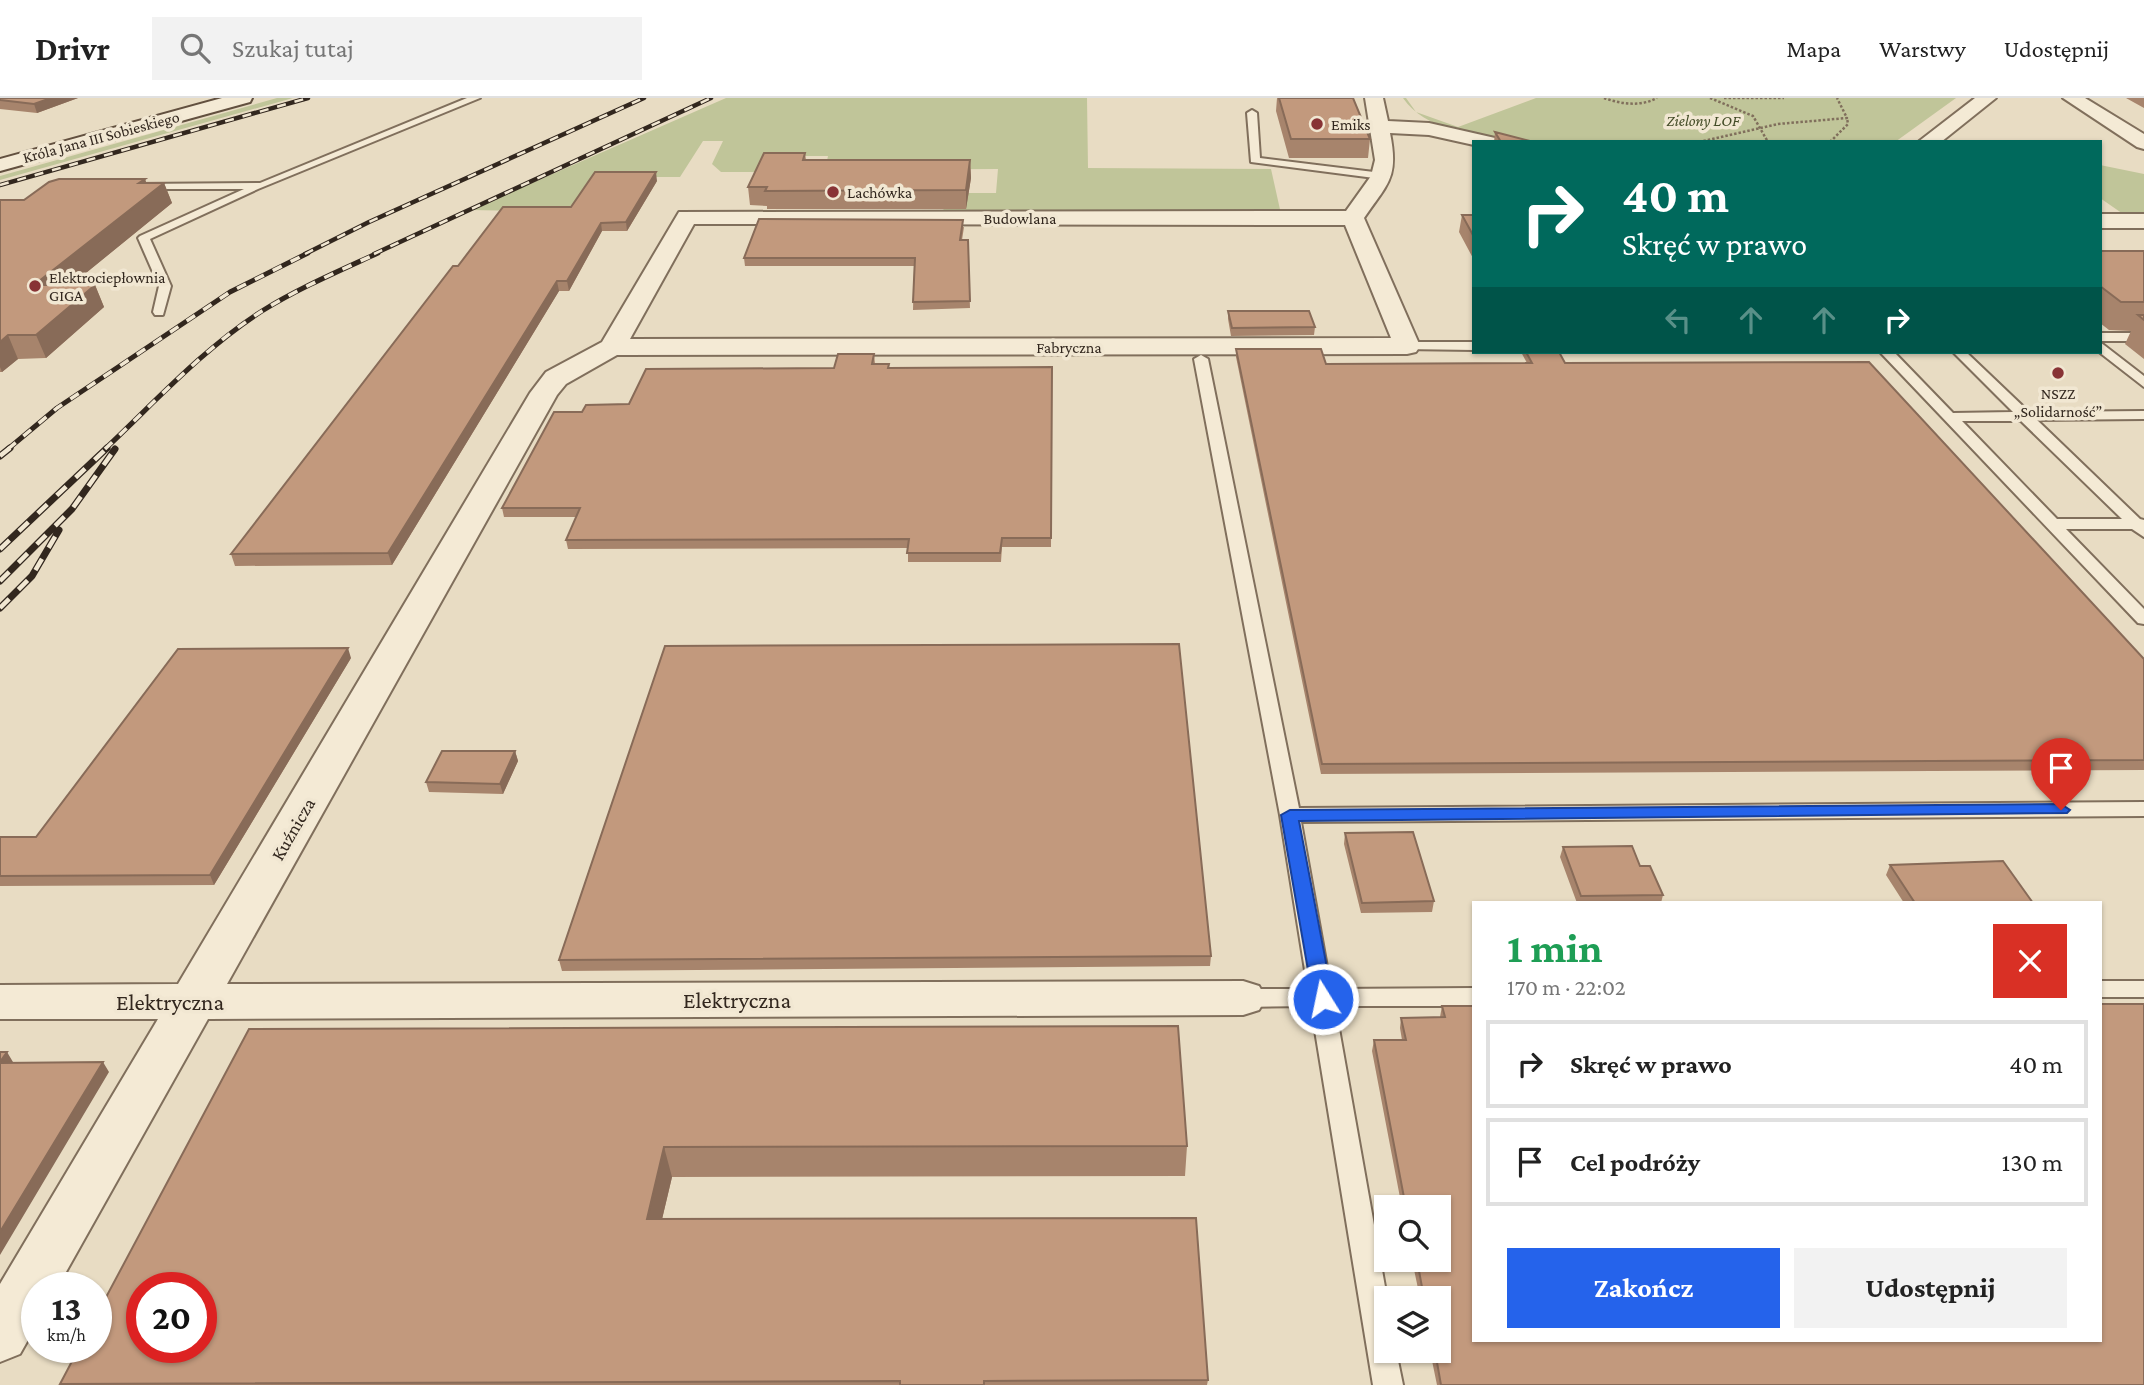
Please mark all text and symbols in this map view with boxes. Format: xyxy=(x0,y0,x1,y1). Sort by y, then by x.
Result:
search box xyxy=(152,17,642,80)
icon: search xyxy=(176,29,214,67)
text: Drivr xyxy=(35,30,110,67)
text: Szukaj tutaj xyxy=(232,34,354,63)
text: Mapa xyxy=(1786,35,1841,62)
text: Warstwy xyxy=(1879,35,1966,62)
text: Udostępnij xyxy=(2004,35,2109,62)
street label: Króla Jana III Sobieskiego xyxy=(21,108,181,167)
park label: Zielony LOF xyxy=(1666,112,1741,130)
marker: Emiks xyxy=(1309,116,1325,132)
place label: Emiks xyxy=(1331,116,1371,133)
icon: right xyxy=(1507,168,1598,259)
text: 40 m xyxy=(1622,168,1729,223)
marker: Lachówka xyxy=(825,184,841,200)
place label: Lachówka xyxy=(847,184,913,201)
street label: Budowlana xyxy=(984,210,1057,227)
text: Skręć w prawo xyxy=(1622,226,1807,262)
place label: Elektrociepłownia GIGA xyxy=(49,269,166,304)
marker: Elektrociepłownia GIGA xyxy=(27,278,43,294)
icon: left xyxy=(1659,301,1697,339)
icon: ahead xyxy=(1732,301,1770,339)
icon: ahead xyxy=(1805,301,1843,339)
icon: right xyxy=(1878,301,1916,339)
street label: Fabryczna xyxy=(1036,339,1102,357)
marker: NSZZ „Solidarność” xyxy=(2050,365,2066,381)
place label: NSZZ „Solidarność” xyxy=(2014,385,2102,420)
pin xyxy=(2031,738,2091,810)
icon: arrive xyxy=(2042,749,2080,787)
street label: Kuźnicza xyxy=(267,794,319,864)
text: 1 min xyxy=(1507,924,1603,971)
button: close xyxy=(1993,924,2067,998)
position arrow xyxy=(1286,962,1360,1036)
text: 170 m · 22:02 xyxy=(1507,974,1626,1000)
street label: Elektryczna xyxy=(683,987,791,1013)
street label: Elektryczna xyxy=(116,989,224,1015)
icon: right xyxy=(1511,1045,1549,1083)
text: Skręć w prawo xyxy=(1570,1050,1732,1079)
text: 40 m xyxy=(2009,1050,2063,1079)
icon: arrive xyxy=(1511,1143,1549,1181)
text: Cel podróży xyxy=(1570,1148,1700,1177)
text: 130 m xyxy=(2002,1148,2063,1177)
map controls xyxy=(1374,1195,1451,1363)
button: search xyxy=(1374,1195,1451,1272)
button: Zakończ xyxy=(1507,1248,1780,1328)
button: Udostępnij xyxy=(1794,1248,2067,1328)
speed limit sign: 20 xyxy=(126,1272,217,1363)
button: layers xyxy=(1374,1286,1451,1363)
text: 13 xyxy=(51,1289,82,1328)
text: km/h xyxy=(47,1325,86,1345)

